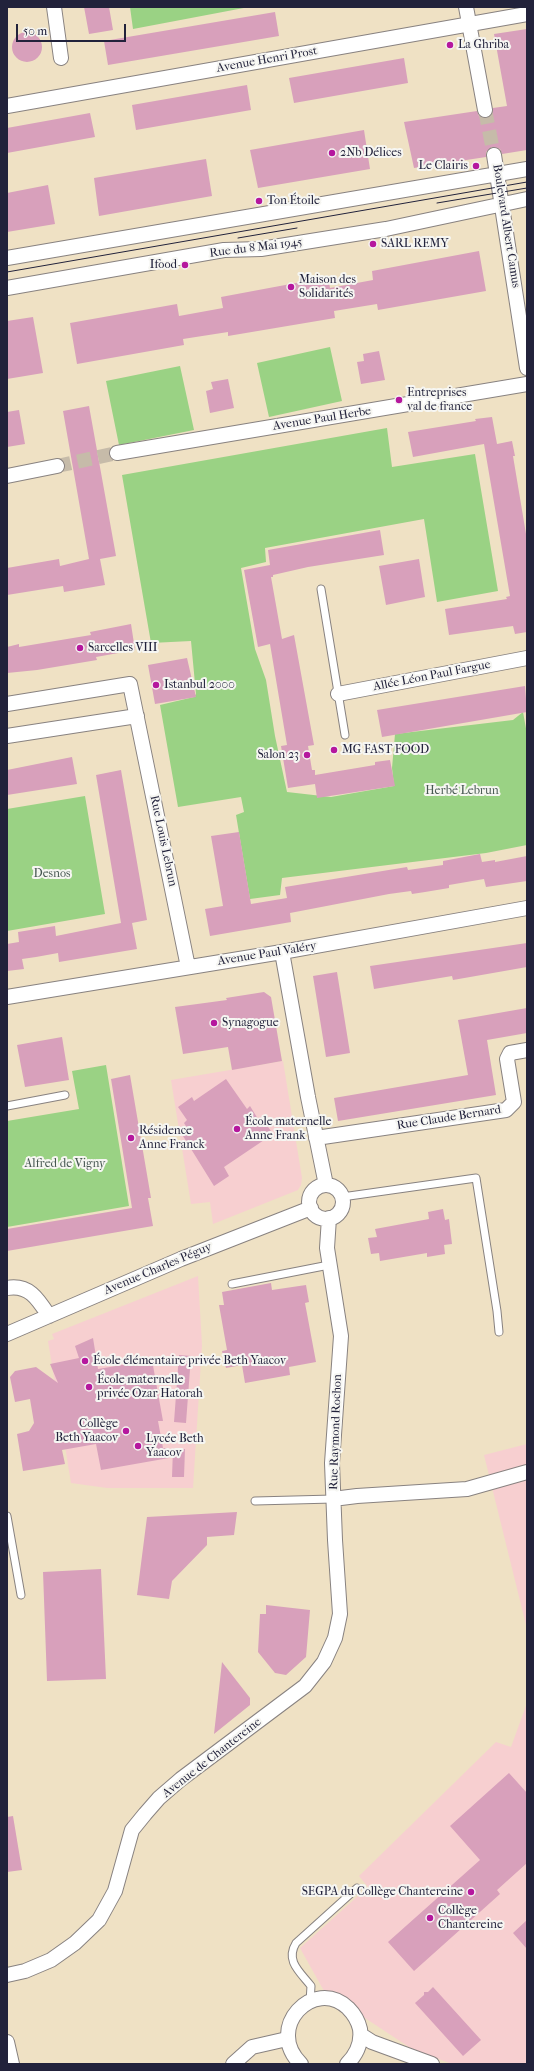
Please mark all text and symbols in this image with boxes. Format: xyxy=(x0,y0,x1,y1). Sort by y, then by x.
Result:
scale bar xyxy=(18,16,128,42)
text: 50 m xyxy=(23,24,47,38)
place label: La Ghriba xyxy=(458,38,509,52)
marker: La Ghriba xyxy=(445,40,455,50)
street label: Avenue Henri Prost xyxy=(216,44,318,76)
place label: 2Nb Délices xyxy=(340,146,402,160)
marker: 2Nb Délices xyxy=(327,148,337,158)
place label: Le Clairis xyxy=(419,159,468,173)
marker: Le Clairis xyxy=(471,161,481,171)
street label: Boulevard Albert Camus xyxy=(489,163,523,289)
place label: Ton Étoile xyxy=(267,194,320,208)
marker: Ton Étoile xyxy=(254,196,264,206)
street label: Rue du 8 Mai 1945 xyxy=(209,235,303,261)
place label: SARL REMY xyxy=(381,237,449,251)
marker: SARL REMY xyxy=(368,239,378,249)
place label: Ifood xyxy=(150,258,177,272)
marker: Ifood xyxy=(180,260,190,270)
place label: Maison des Solidarités xyxy=(299,273,356,301)
marker: Maison des Solidarités xyxy=(286,282,296,292)
place label: Entreprises val de france xyxy=(407,386,472,414)
marker: Entreprises val de france xyxy=(394,395,404,405)
street label: Avenue Paul Herbe xyxy=(272,404,372,434)
place label: Sarcelles VIII xyxy=(88,641,157,655)
marker: Sarcelles VIII xyxy=(75,643,85,653)
street label: Allée Léon Paul Fargue xyxy=(372,658,492,694)
place label: Istanbul 2000 xyxy=(164,678,235,692)
marker: Istanbul 2000 xyxy=(151,680,161,690)
place label: MG FAST FOOD xyxy=(342,743,429,757)
marker: MG FAST FOOD xyxy=(329,745,339,755)
place label: Salon 23 xyxy=(257,748,299,762)
marker: Salon 23 xyxy=(302,750,312,760)
park label: Herbé Lebrun xyxy=(425,784,499,798)
street label: Rue Louis Lebrun xyxy=(146,794,180,888)
park label: Desnos xyxy=(34,867,70,881)
street label: Avenue Paul Valéry xyxy=(217,939,317,969)
place label: Synagogue xyxy=(222,1016,279,1030)
marker: Synagogue xyxy=(209,1018,219,1028)
street label: Rue Claude Bernard xyxy=(396,1103,502,1133)
place label: École maternelle Anne Frank xyxy=(245,1115,331,1143)
place label: Résidence Anne Franck xyxy=(139,1124,205,1152)
marker: École maternelle Anne Frank xyxy=(232,1124,242,1134)
marker: Résidence Anne Franck xyxy=(126,1133,136,1143)
park label: Alfred de Vigny xyxy=(25,1157,105,1171)
street label: Avenue Charles Péguy xyxy=(102,1240,214,1298)
place label: École élémentaire privée Beth Yaacov xyxy=(93,1354,286,1368)
marker: École élémentaire privée Beth Yaacov xyxy=(80,1356,90,1366)
place label: École maternelle privée Ozar Hatorah xyxy=(97,1373,203,1401)
street label: Rue Raymond Rochon xyxy=(327,1374,345,1490)
marker: École maternelle privée Ozar Hatorah xyxy=(84,1382,94,1392)
place label: Collège Beth Yaacov xyxy=(55,1417,118,1445)
marker: Collège Beth Yaacov xyxy=(121,1426,131,1436)
place label: Lycée Beth Yaacov xyxy=(146,1432,204,1460)
marker: Lycée Beth Yaacov xyxy=(133,1441,143,1451)
street label: Avenue de Chantereine xyxy=(160,1715,264,1801)
place label: SEGPA du Collège Chantereine xyxy=(302,1885,463,1899)
marker: SEGPA du Collège Chantereine xyxy=(466,1887,476,1897)
place label: Collège Chantereine xyxy=(438,1904,503,1932)
marker: Collège Chantereine xyxy=(425,1913,435,1923)

